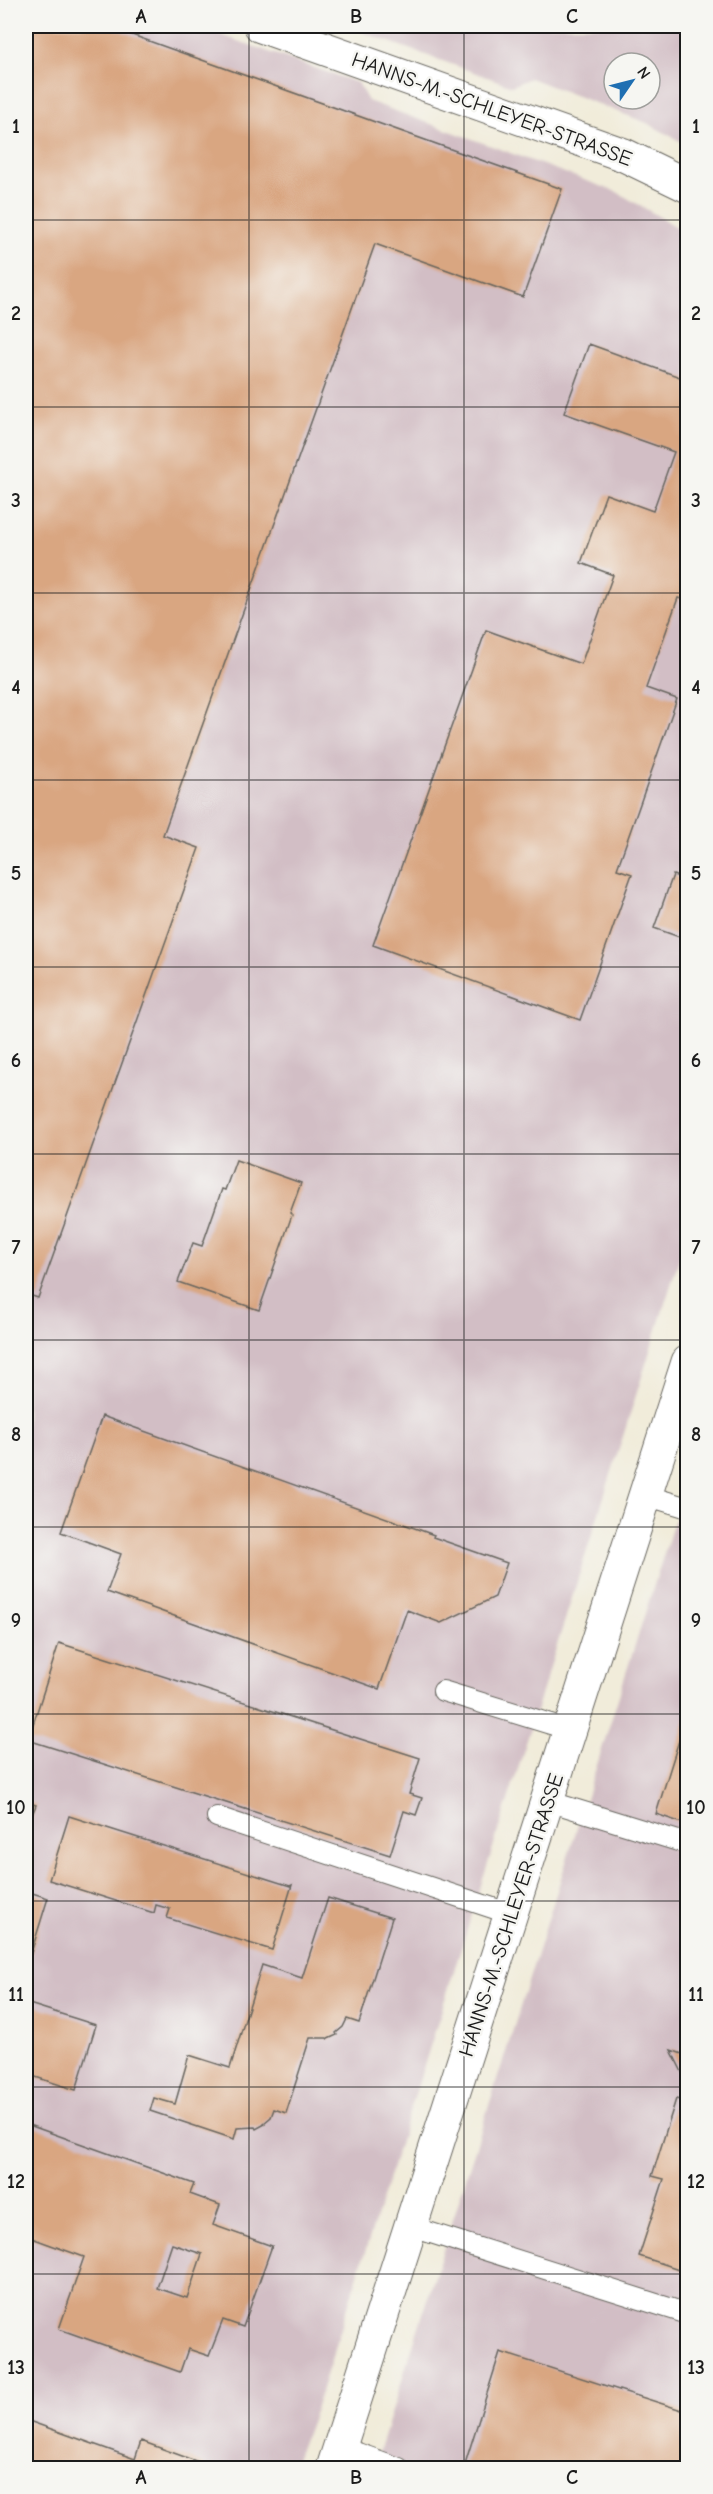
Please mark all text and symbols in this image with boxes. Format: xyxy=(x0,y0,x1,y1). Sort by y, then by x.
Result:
text: A xyxy=(135,5,147,28)
text: B xyxy=(350,5,362,28)
text: C xyxy=(566,5,578,28)
street label: HANNS-M.-SCHLEYER-STRASSE xyxy=(349,47,635,171)
north arrow xyxy=(602,51,662,111)
text: N xyxy=(633,64,654,82)
text: 1 xyxy=(12,115,20,138)
text: 1 xyxy=(692,115,700,138)
text: 2 xyxy=(11,302,21,325)
text: 2 xyxy=(691,302,701,325)
text: 3 xyxy=(11,489,21,512)
text: 3 xyxy=(691,489,701,512)
text: 4 xyxy=(11,676,21,699)
text: 4 xyxy=(691,676,701,699)
text: 5 xyxy=(11,862,21,885)
text: 5 xyxy=(691,862,701,885)
text: 6 xyxy=(11,1049,21,1072)
text: 6 xyxy=(691,1049,701,1072)
text: 7 xyxy=(12,1236,21,1259)
text: 7 xyxy=(692,1236,701,1259)
text: 8 xyxy=(11,1423,21,1446)
text: 8 xyxy=(691,1423,701,1446)
text: 9 xyxy=(11,1609,21,1632)
text: 9 xyxy=(691,1609,701,1632)
street label: HANNS-M.-SCHLEYER-STRASSE xyxy=(454,1770,568,2060)
text: 10 xyxy=(6,1796,26,1819)
text: 10 xyxy=(686,1796,706,1819)
text: 11 xyxy=(8,1983,24,2006)
text: 11 xyxy=(688,1983,704,2006)
text: 12 xyxy=(7,2170,25,2193)
text: 12 xyxy=(687,2170,705,2193)
text: 13 xyxy=(7,2356,25,2379)
text: 13 xyxy=(687,2356,705,2379)
text: A xyxy=(135,2466,147,2489)
text: B xyxy=(350,2466,362,2489)
text: C xyxy=(566,2466,578,2489)

